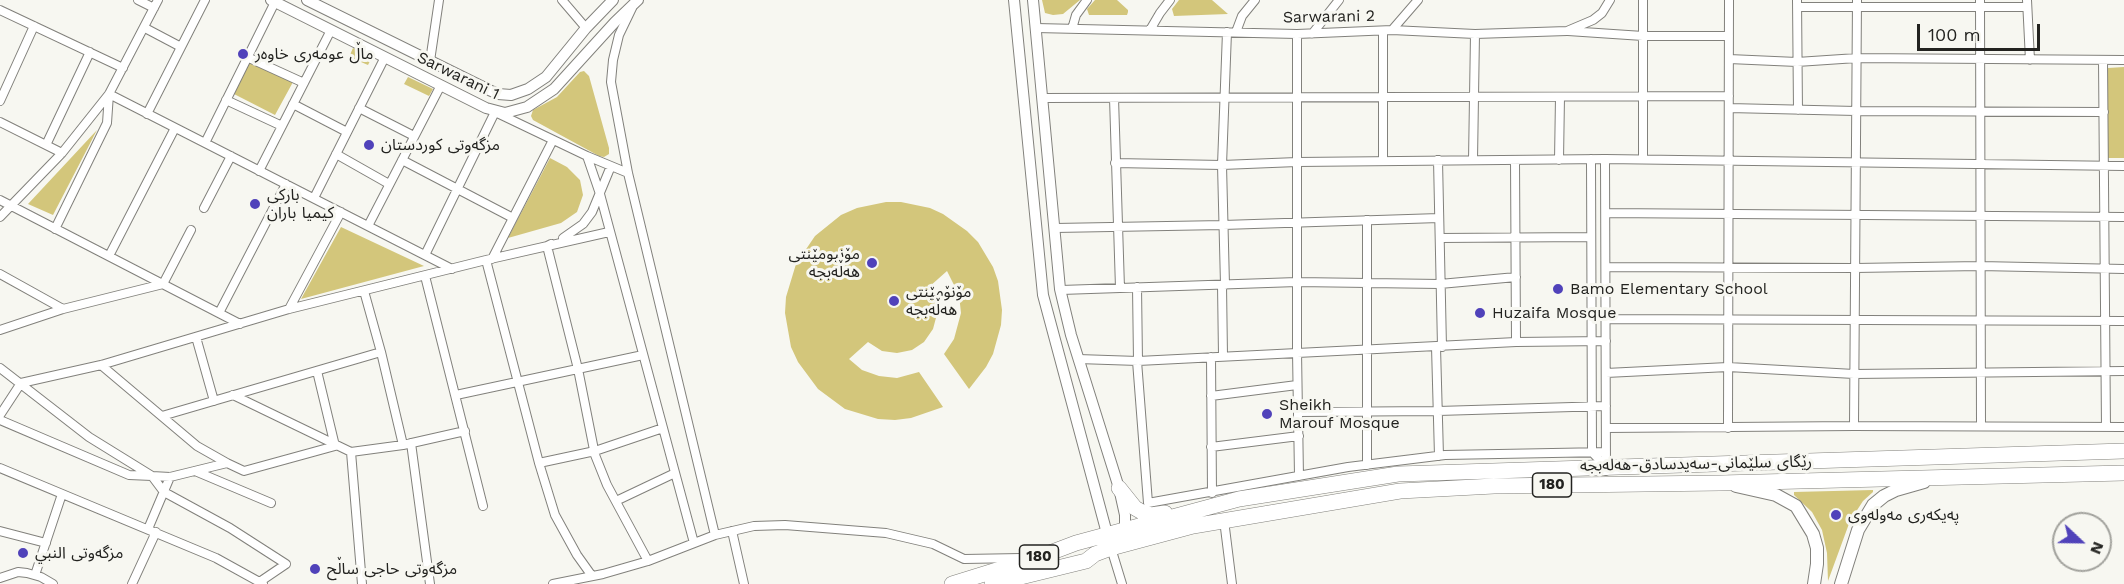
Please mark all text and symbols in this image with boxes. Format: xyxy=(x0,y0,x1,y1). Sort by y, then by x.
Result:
street label: Sarwarani 2 xyxy=(1283,7,1375,27)
scale bar xyxy=(1920,12,2043,50)
text: 100 m xyxy=(1928,24,1981,45)
place label: ماڵ عومەری خاوەر xyxy=(255,44,373,64)
marker: ماڵ عومەری خاوەر xyxy=(236,47,250,61)
street label: Sarwarani 1 xyxy=(414,48,502,104)
place label: مزگەوتی کوردستان xyxy=(381,135,500,155)
marker: مزگەوتی کوردستان xyxy=(362,138,376,152)
place label: باركى كيميا باران xyxy=(267,185,334,223)
marker: باركى كيميا باران xyxy=(248,197,262,211)
place label: مۆنیومێنتی هەڵەبجە xyxy=(789,244,860,282)
marker: مۆنیومێنتی هەڵەبجە xyxy=(865,256,879,270)
place label: Bamo Elementary School xyxy=(1570,279,1768,299)
place label: مۆنۆمێنتی هەڵەبجە xyxy=(906,282,971,320)
marker: Bamo Elementary School xyxy=(1551,282,1565,296)
marker: مۆنۆمێنتی هەڵەبجە xyxy=(887,294,901,308)
place label: Huzaifa Mosque xyxy=(1492,303,1616,323)
marker: Huzaifa Mosque xyxy=(1473,306,1487,320)
place label: Sheikh Marouf Mosque xyxy=(1279,395,1400,433)
marker: Sheikh Marouf Mosque xyxy=(1260,407,1274,421)
street label: رێگای سلێمانی-سەیدسادق-هەلەبجە xyxy=(1580,452,1812,476)
road number: 180 xyxy=(1532,473,1572,497)
place label: پەیکەری مەولەوی xyxy=(1848,505,1959,525)
marker: پەیکەری مەولەوی xyxy=(1829,508,1843,522)
north arrow xyxy=(2052,512,2112,572)
text: N xyxy=(2086,539,2108,557)
place label: مزگەوتی النبي xyxy=(35,543,123,563)
road number: 180 xyxy=(1020,545,1058,569)
marker: مزگەوتی النبي xyxy=(16,546,30,560)
place label: مزگەوتی حاجی ساڵح xyxy=(327,559,457,579)
marker: مزگەوتی حاجی ساڵح xyxy=(308,562,322,576)

